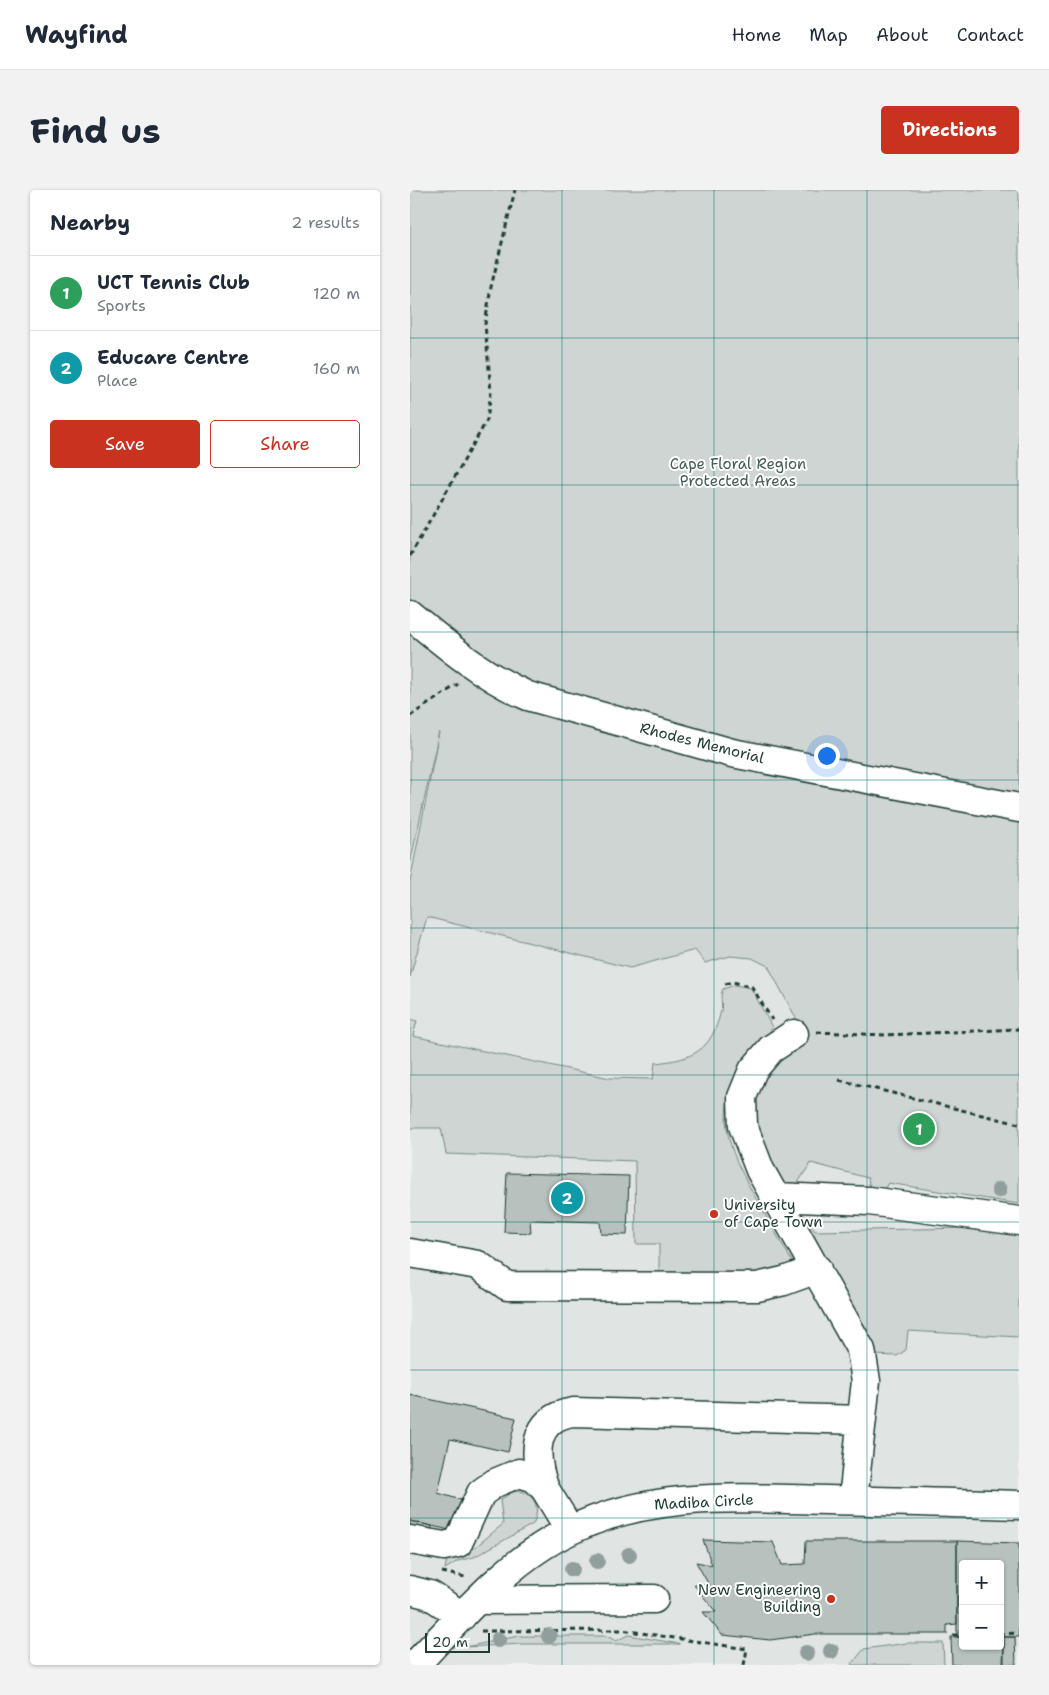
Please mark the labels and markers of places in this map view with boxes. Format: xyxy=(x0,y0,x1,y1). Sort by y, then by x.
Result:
pin: 1 xyxy=(903,1110,935,1148)
pin: 2 xyxy=(551,1179,583,1217)
place label: University of Cape Town xyxy=(724,1195,823,1232)
marker: University of Cape Town xyxy=(708,1208,720,1220)
place label: New Engineering Building xyxy=(698,1580,821,1617)
marker: New Engineering Building xyxy=(825,1593,837,1605)

